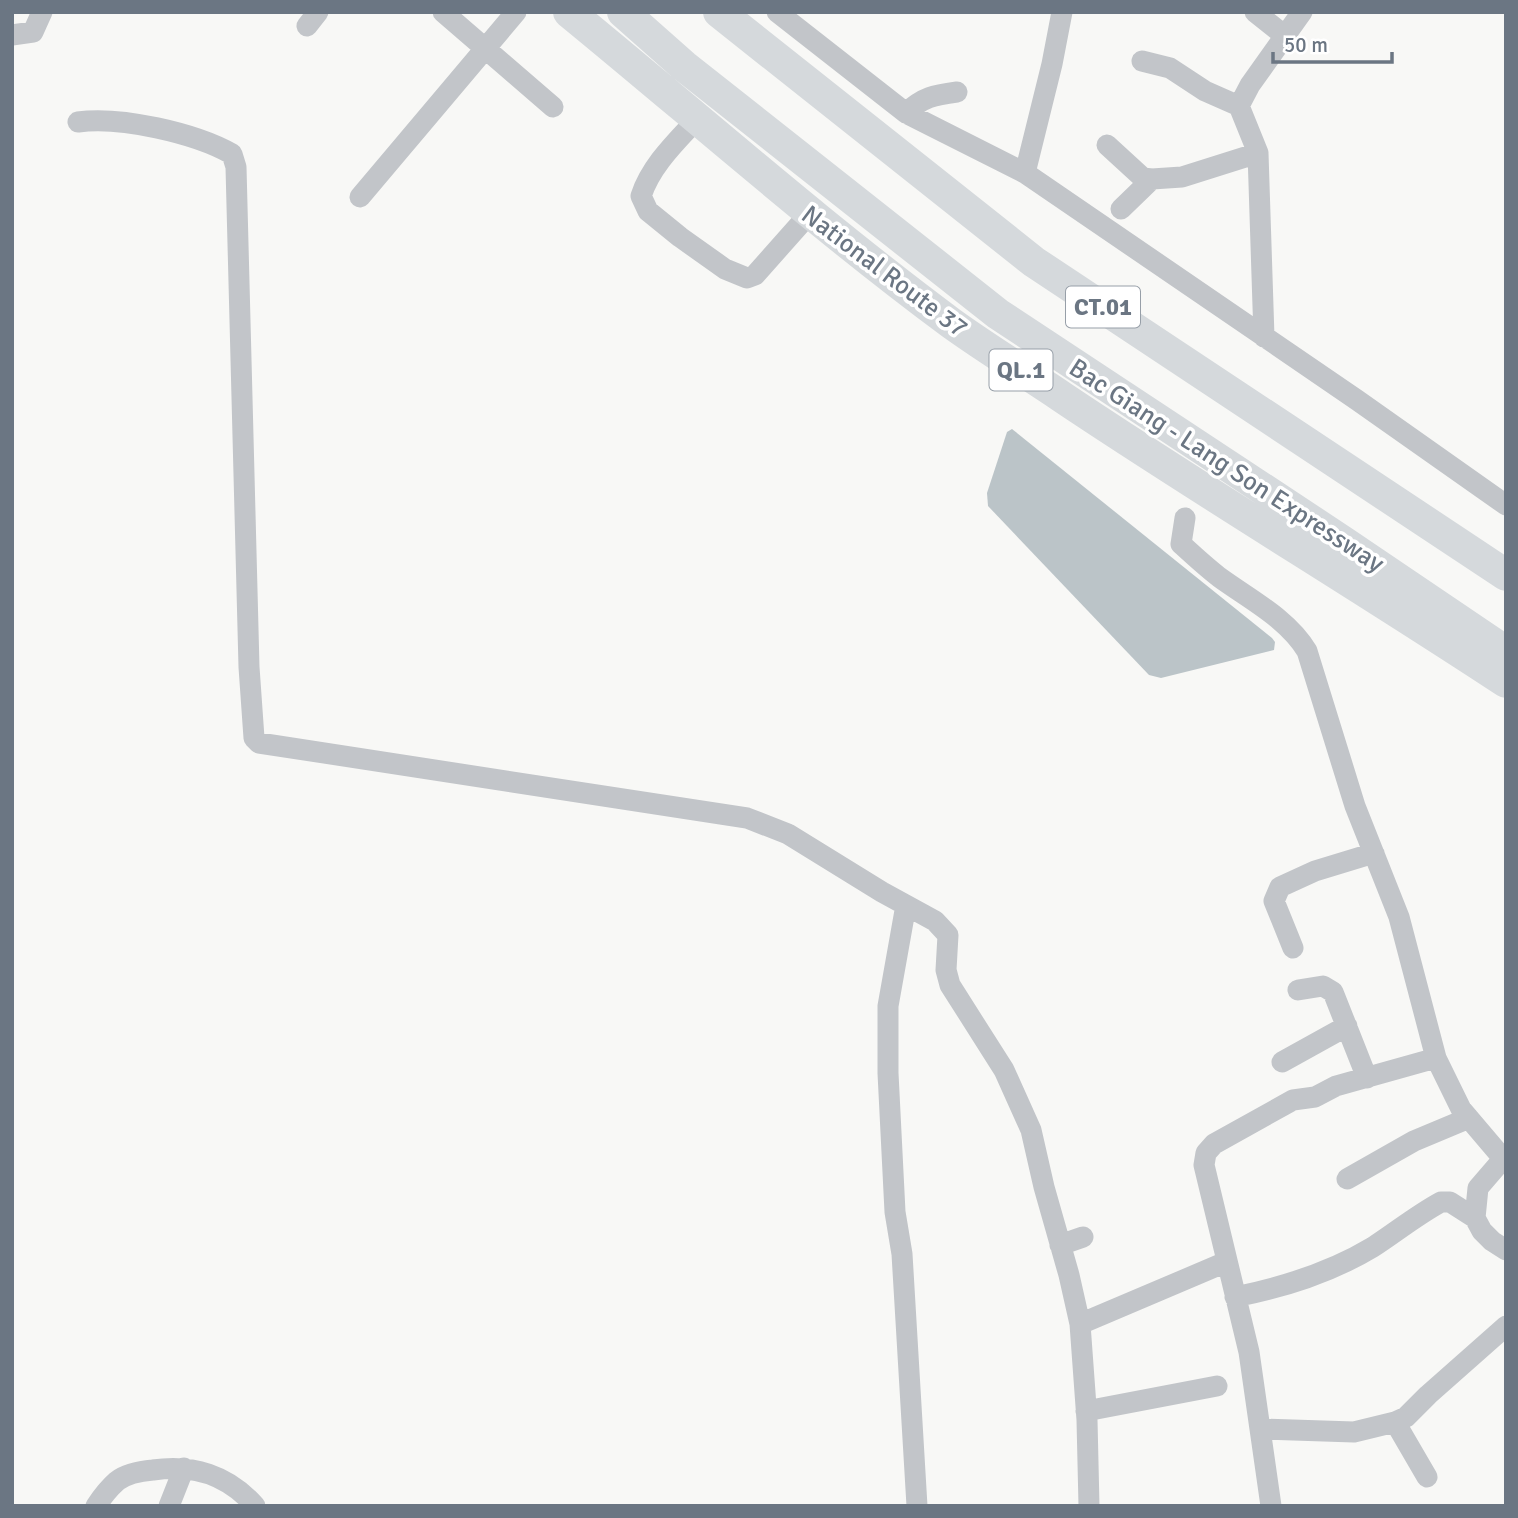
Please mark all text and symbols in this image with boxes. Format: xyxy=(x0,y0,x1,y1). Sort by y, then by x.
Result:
scale bar xyxy=(1273,21,1392,65)
text: 50 m xyxy=(1284,32,1328,58)
street label: National Route 37 xyxy=(795,199,974,345)
road number: CT.01 xyxy=(1066,286,1140,328)
road number: QL.1 xyxy=(990,349,1052,390)
street label: Bac Giang - Lang Son Expressway xyxy=(1063,352,1390,580)

